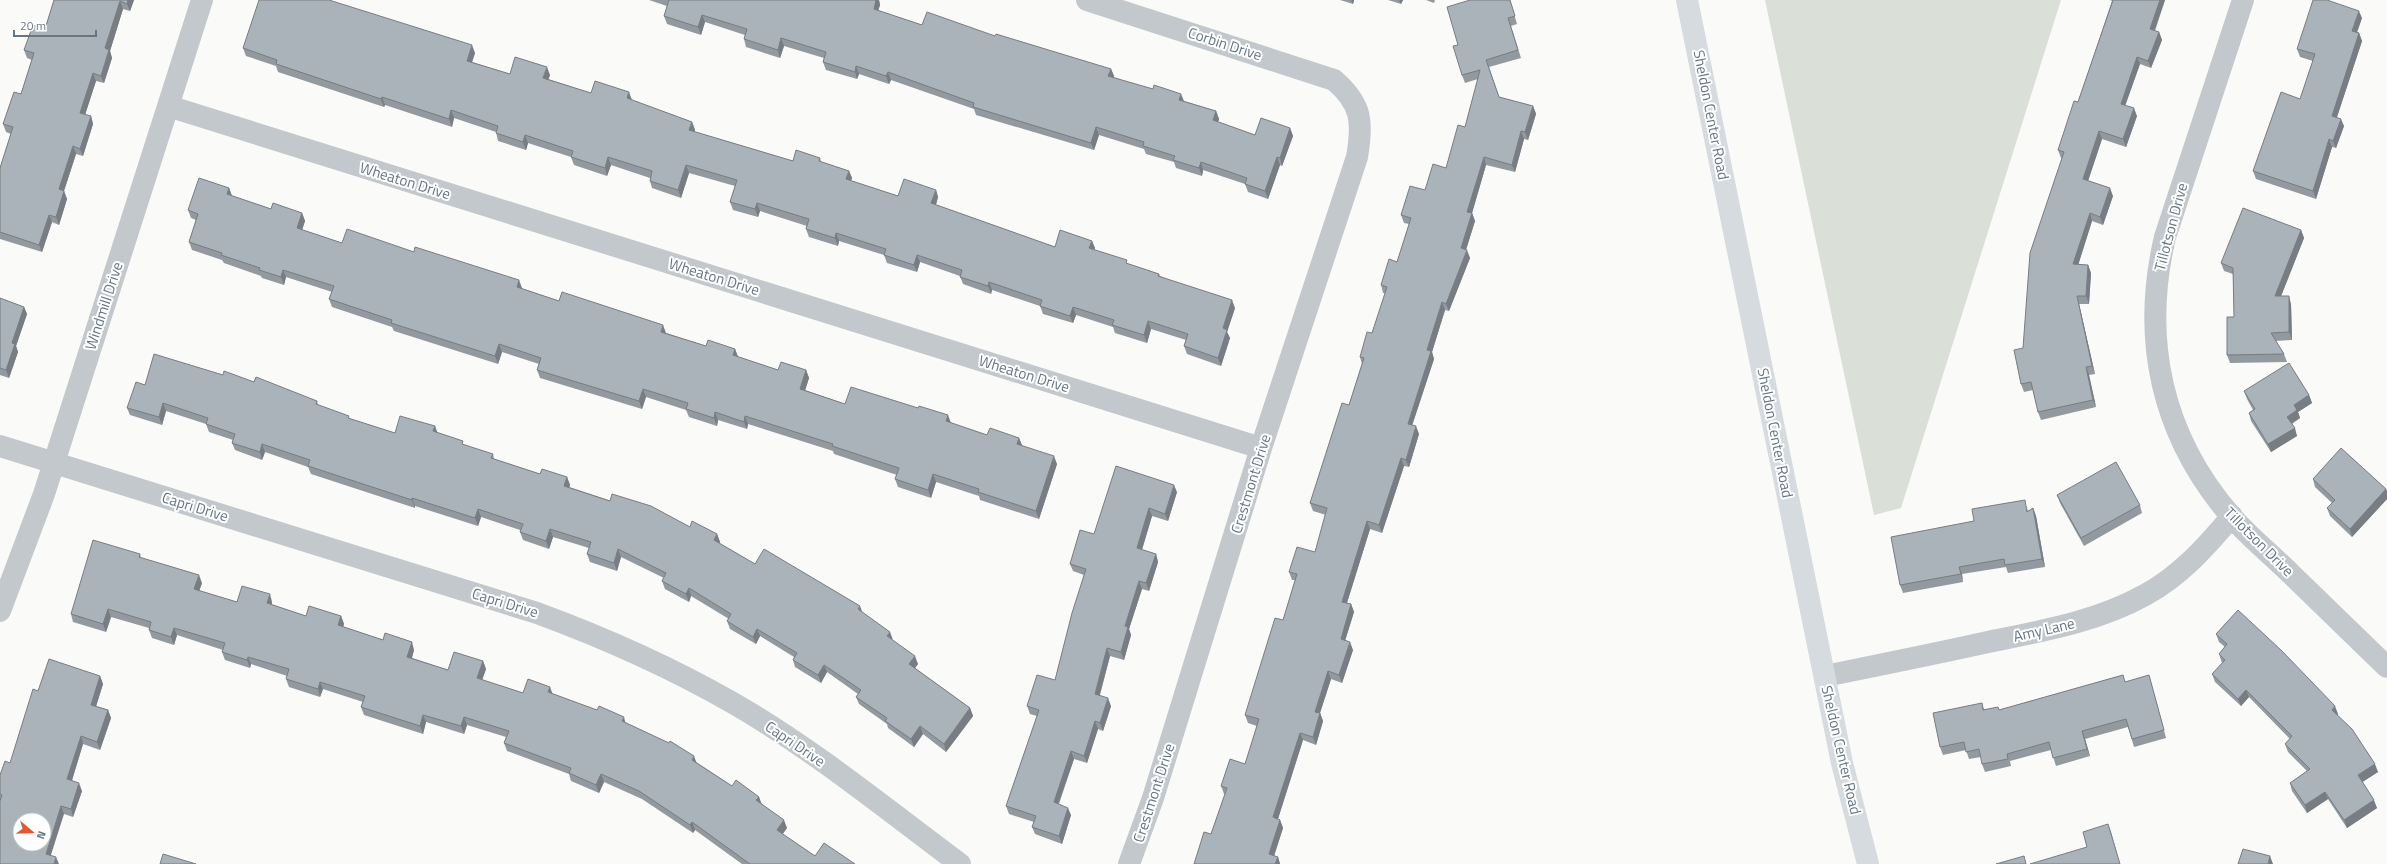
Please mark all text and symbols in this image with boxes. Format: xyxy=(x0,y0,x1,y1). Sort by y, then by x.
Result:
scale bar xyxy=(14,12,96,38)
text: 20 m xyxy=(20,16,46,35)
street label: Corbin Drive xyxy=(1185,21,1265,66)
street label: Sheldon Center Road xyxy=(1688,48,1735,182)
street label: Wheaton Drive xyxy=(357,156,453,205)
street label: Tillotson Drive xyxy=(2148,180,2193,273)
street label: Wheaton Drive xyxy=(666,252,762,301)
street label: Windmill Drive xyxy=(78,259,129,353)
street label: Wheaton Drive xyxy=(976,349,1072,398)
street label: Sheldon Center Road xyxy=(1752,366,1799,500)
street label: Crestmont Drive xyxy=(1224,431,1277,536)
street label: Capri Drive xyxy=(159,486,231,527)
street label: Tillotson Drive xyxy=(2219,502,2299,582)
street label: Capri Drive xyxy=(469,582,541,623)
street label: Amy Lane xyxy=(2011,611,2077,648)
street label: Sheldon Center Road xyxy=(1815,683,1868,817)
street label: Capri Drive xyxy=(761,715,830,772)
street label: Crestmont Drive xyxy=(1127,740,1180,845)
north arrow xyxy=(12,812,52,852)
text: N xyxy=(33,829,50,841)

